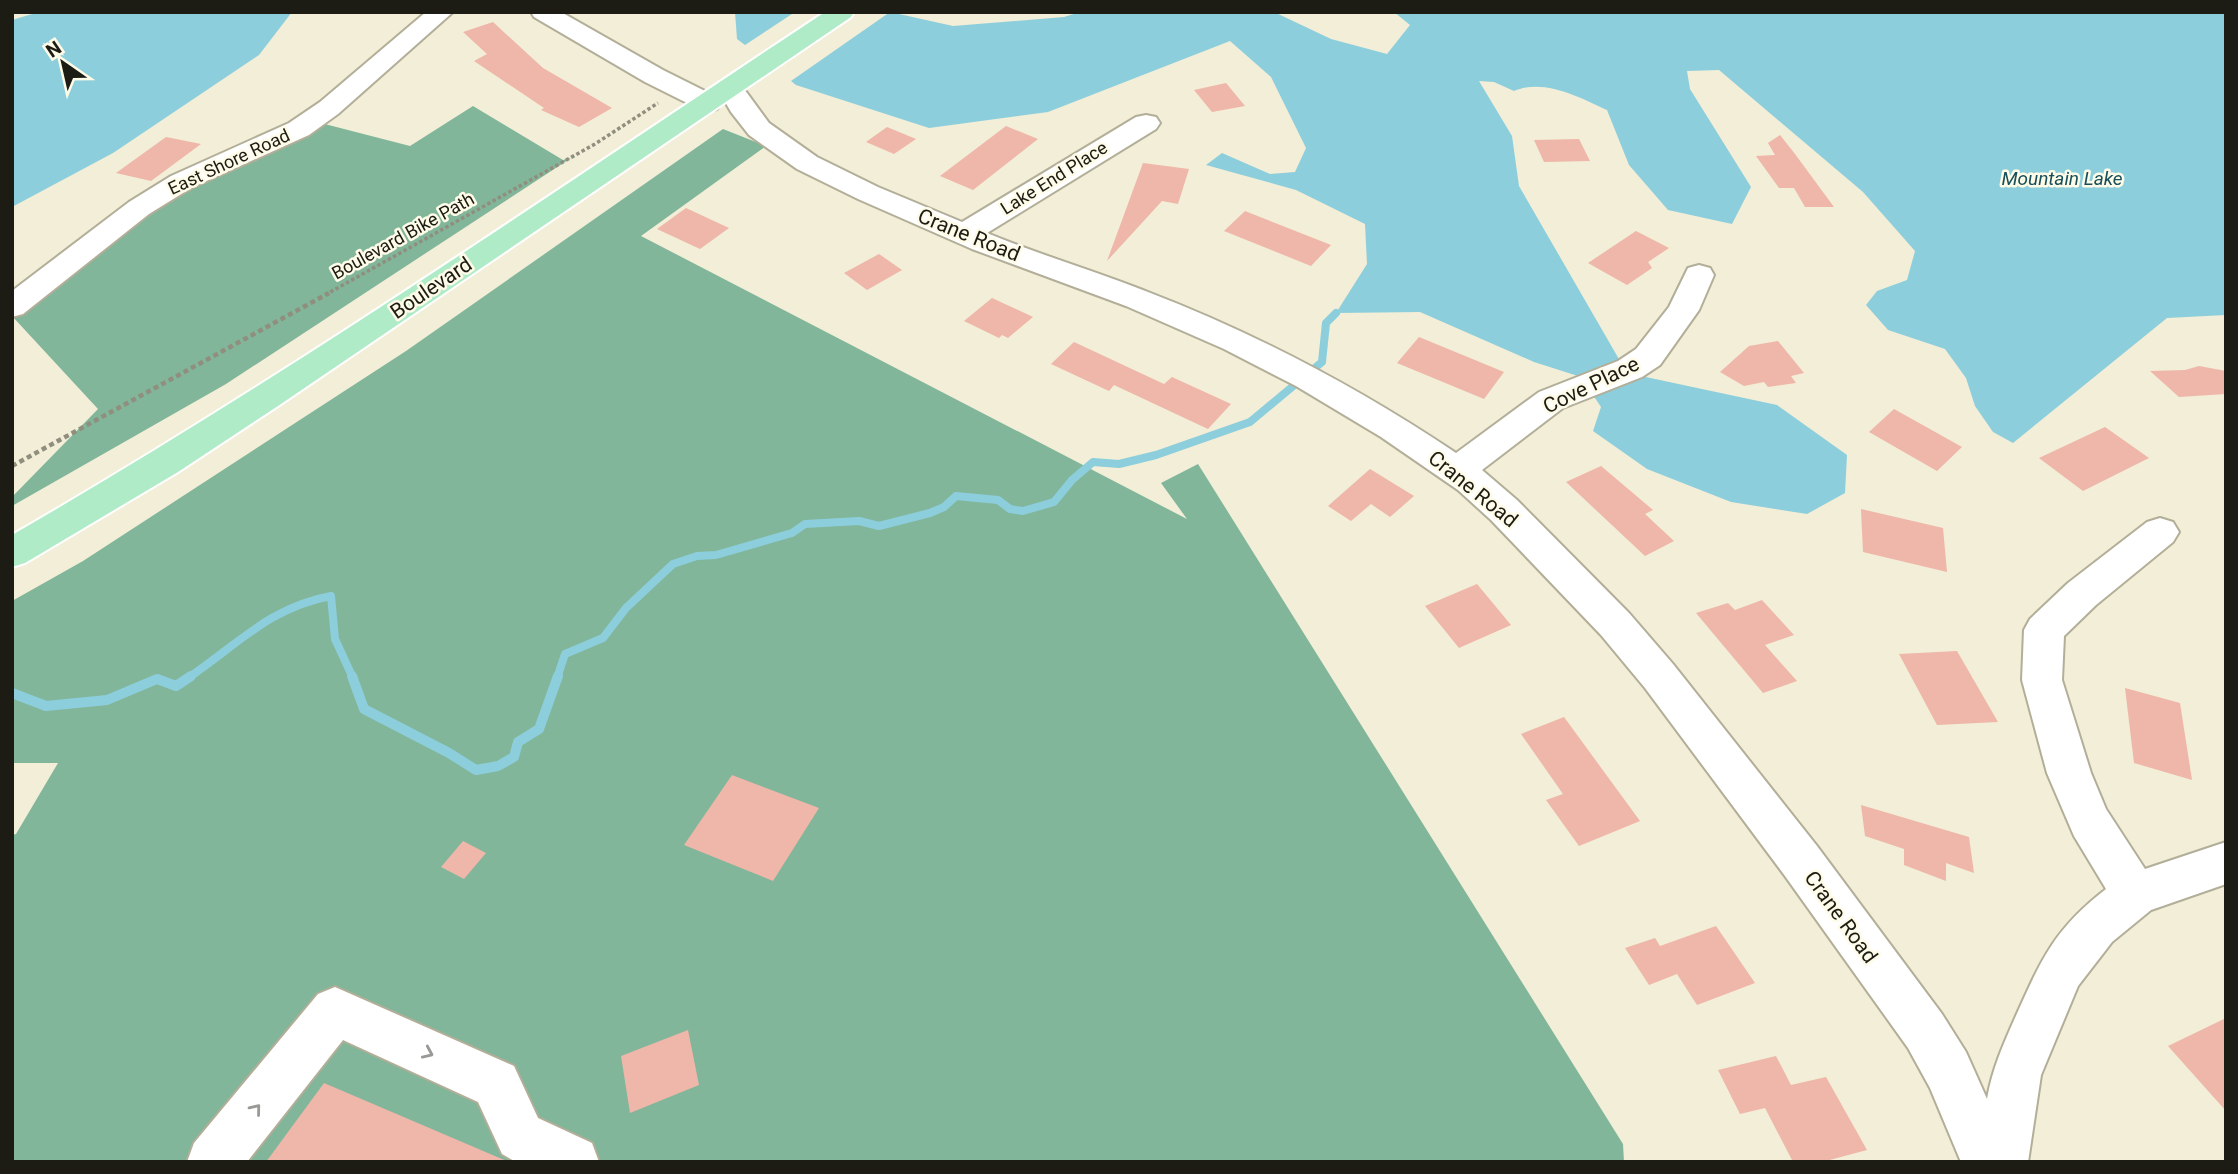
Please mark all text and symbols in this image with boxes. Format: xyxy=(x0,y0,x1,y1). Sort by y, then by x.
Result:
north arrow xyxy=(28,28,98,98)
text: N xyxy=(42,36,66,63)
street label: East Shore Road xyxy=(165,124,293,199)
street label: Lake End Place xyxy=(997,136,1111,219)
water label: Mountain Lake xyxy=(2001,167,2123,190)
street label: Boulevard Bike Path xyxy=(328,188,478,283)
street label: Crane Road xyxy=(914,204,1024,266)
street label: Boulevard xyxy=(386,252,476,324)
street label: Cove Place xyxy=(1539,351,1643,419)
street label: Crane Road xyxy=(1424,446,1522,532)
street label: Crane Road xyxy=(1800,866,1882,968)
one-way arrow xyxy=(421,1045,433,1059)
one-way arrow xyxy=(248,1104,261,1116)

